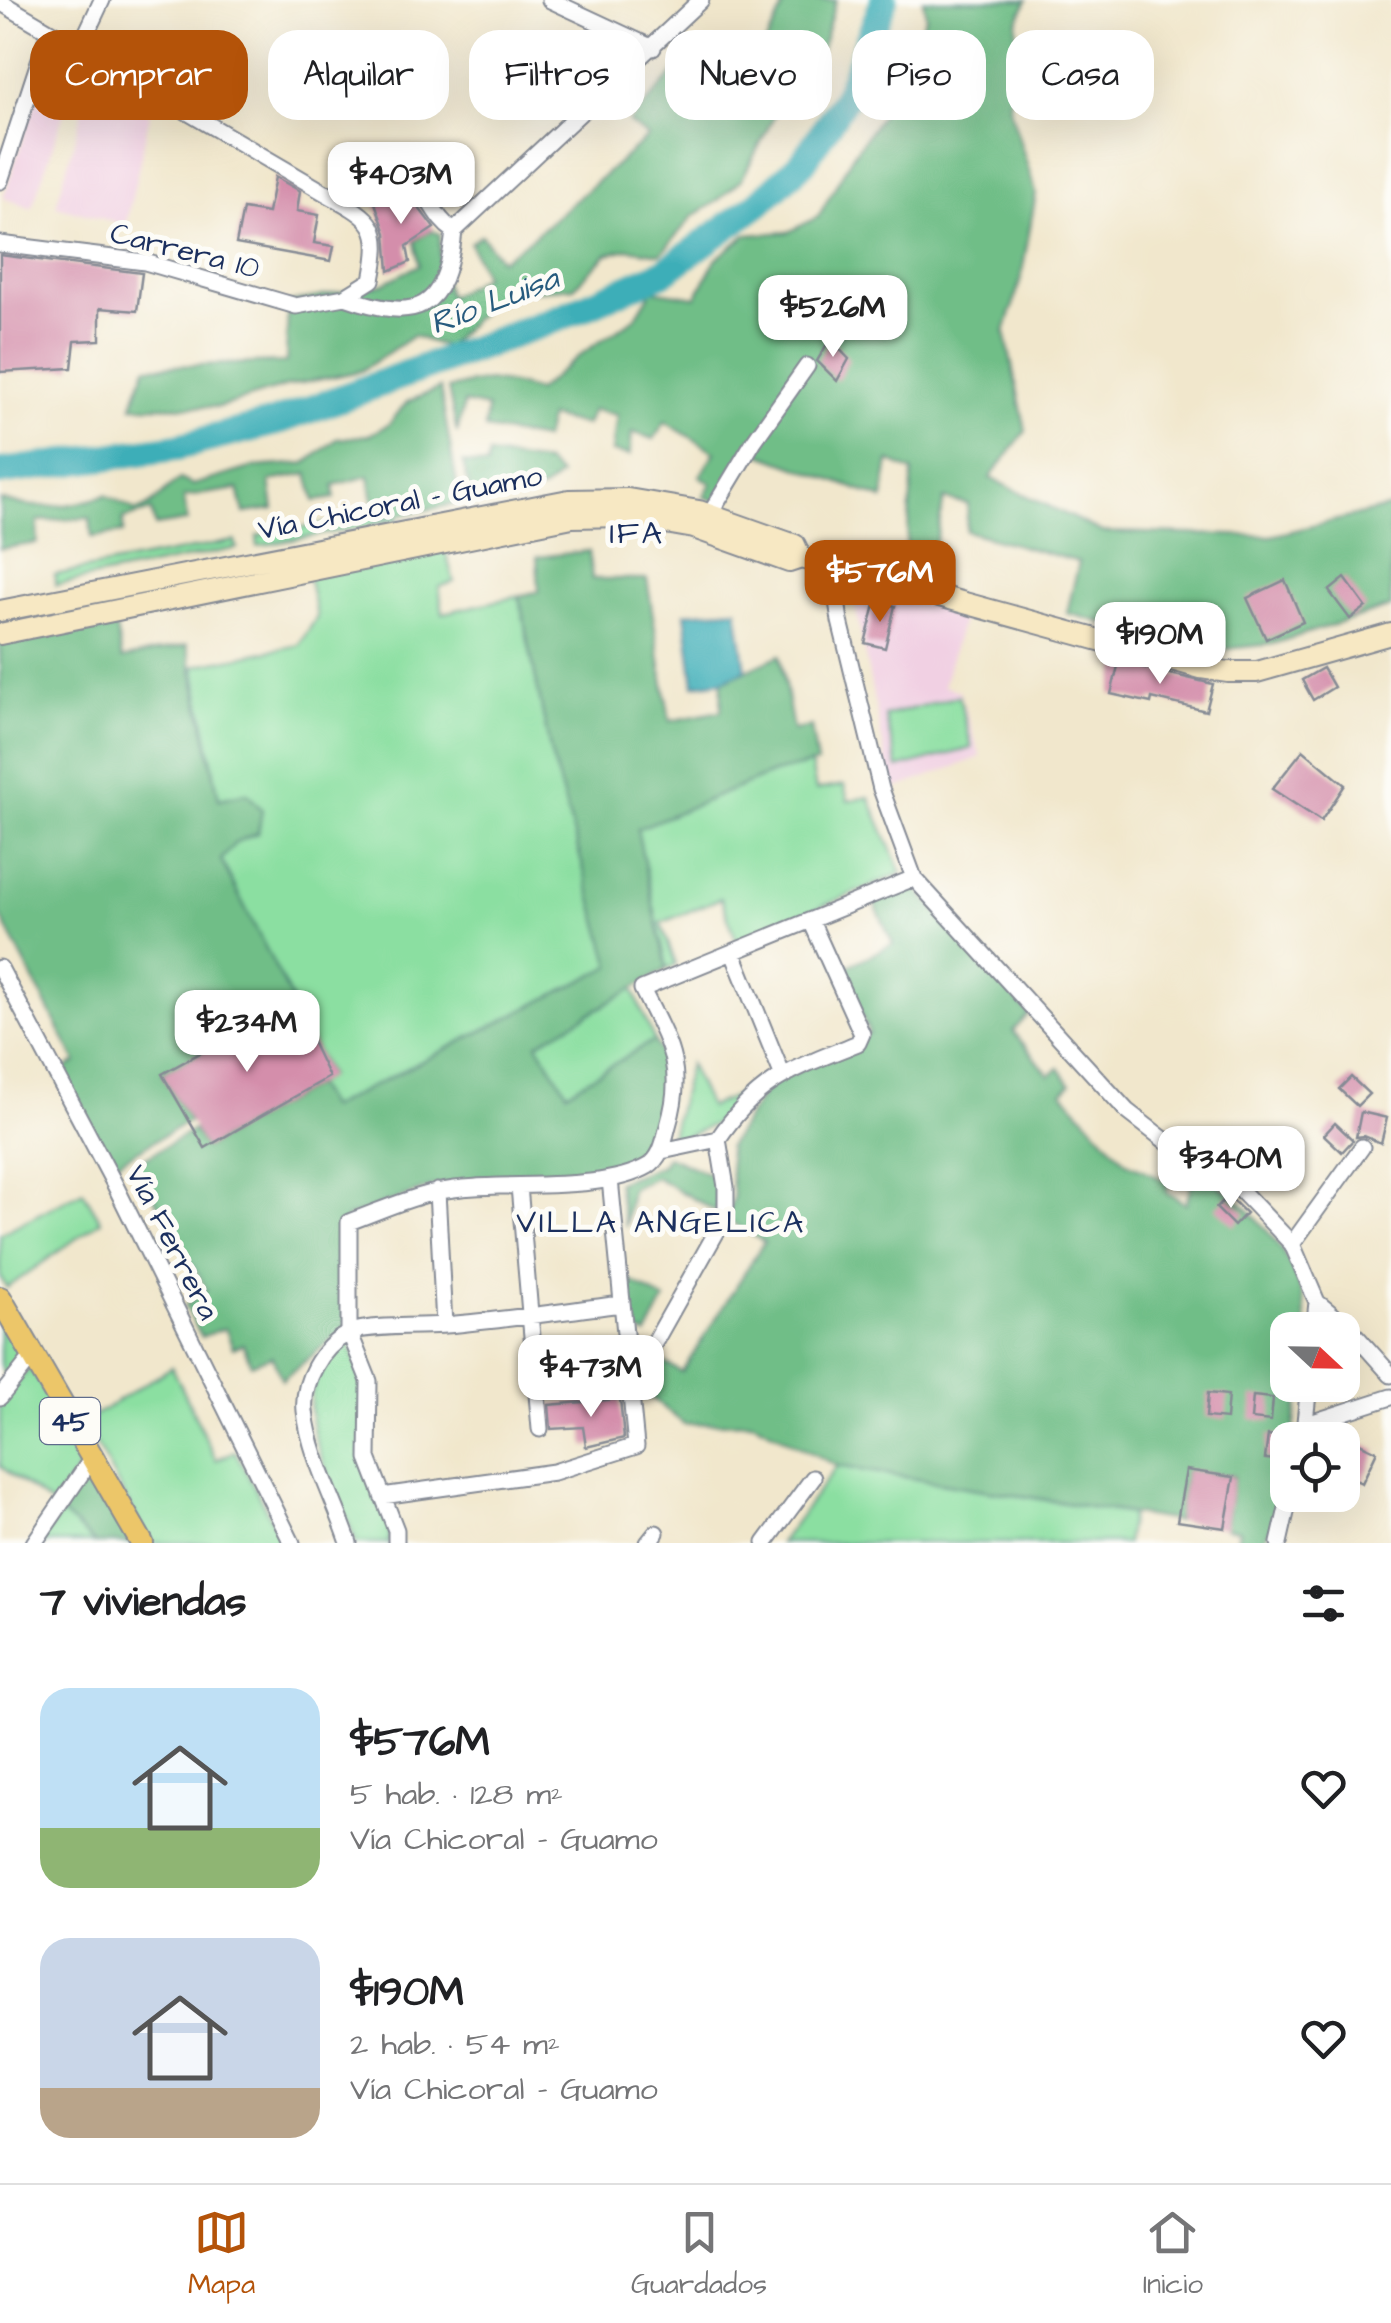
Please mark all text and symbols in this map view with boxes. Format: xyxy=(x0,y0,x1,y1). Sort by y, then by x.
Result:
chip: Comprar xyxy=(30,30,248,120)
chip: Alquilar xyxy=(268,30,449,120)
chip: Filtros xyxy=(469,30,645,120)
chip: Nuevo xyxy=(665,30,832,120)
chip: Piso xyxy=(852,30,986,120)
chip: Casa xyxy=(1006,30,1154,120)
pin: $403M xyxy=(331,142,471,227)
text: $403M xyxy=(350,152,452,197)
street label: Carrera 10 xyxy=(106,212,264,290)
water label: Río Luisa xyxy=(424,256,567,346)
pin: $526M xyxy=(763,275,903,360)
text: $526M xyxy=(780,285,886,330)
street label: Vía Chicoral - Guamo xyxy=(255,455,546,551)
district label: IFA xyxy=(610,511,665,556)
pin: $576M xyxy=(810,540,950,625)
text: $576M xyxy=(827,550,933,595)
pin: $190M xyxy=(1090,602,1230,687)
text: $190M xyxy=(1117,612,1203,657)
pin: $234M xyxy=(177,990,317,1075)
text: $234M xyxy=(197,1000,297,1045)
pin: $340M xyxy=(1161,1126,1301,1211)
text: $340M xyxy=(1180,1136,1282,1181)
street label: Vía Ferrera xyxy=(115,1158,229,1327)
district label: VILLA ANGELICA xyxy=(516,1200,806,1245)
north arrow xyxy=(1270,1312,1360,1402)
map controls xyxy=(1270,1312,1360,1512)
pin: $473M xyxy=(521,1335,661,1420)
text: $473M xyxy=(540,1345,642,1390)
road number: 45 xyxy=(40,1398,100,1444)
button: locate xyxy=(1270,1422,1360,1512)
text: 7 viviendas xyxy=(40,1574,247,1632)
icon: filters xyxy=(1296,1576,1351,1631)
text: $576M xyxy=(350,1714,490,1772)
icon: home xyxy=(120,1728,240,1848)
icon: heart xyxy=(1296,1761,1351,1816)
text: 5 hab. · 128 m² xyxy=(350,1772,563,1817)
text: Vía Chicoral - Guamo xyxy=(350,1817,658,1862)
text: $190M xyxy=(350,1964,464,2022)
icon: home xyxy=(120,1978,240,2098)
icon: heart xyxy=(1296,2011,1351,2066)
text: 2 hab. · 54 m² xyxy=(350,2022,560,2067)
text: Vía Chicoral - Guamo xyxy=(350,2067,658,2112)
tab: Mapa xyxy=(188,2205,255,2304)
tab: Guardados xyxy=(631,2205,767,2304)
tab: Inicio xyxy=(1143,2205,1203,2304)

